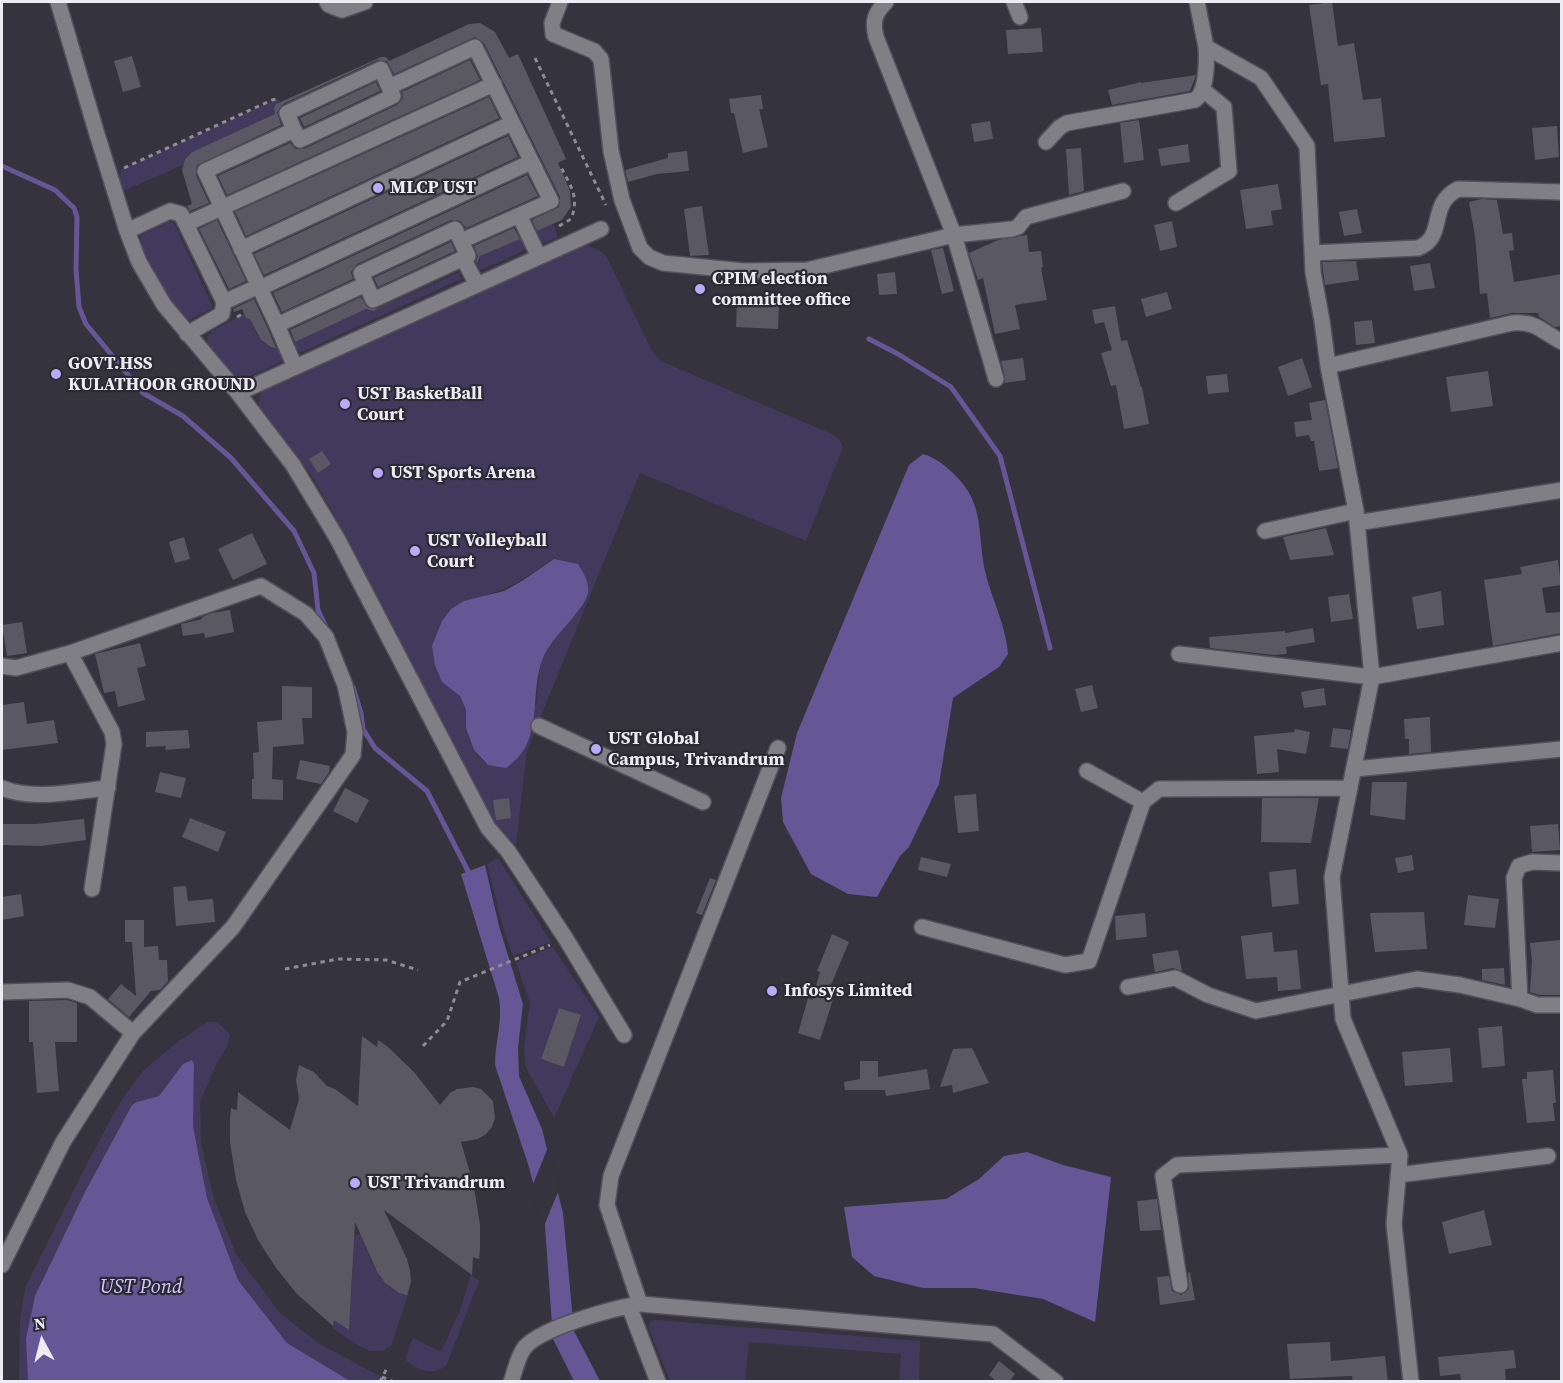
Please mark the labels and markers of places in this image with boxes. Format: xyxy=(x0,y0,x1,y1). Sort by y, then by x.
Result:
place label: MLCP UST xyxy=(390,177,476,199)
marker: MLCP UST xyxy=(371,181,385,195)
place label: CPIM election committee office xyxy=(712,268,851,310)
marker: CPIM election committee office xyxy=(693,282,707,296)
place label: GOVT.HSS KULATHOOR GROUND xyxy=(68,353,255,395)
marker: GOVT.HSS KULATHOOR GROUND xyxy=(49,367,63,381)
place label: UST BasketBall Court xyxy=(357,383,483,426)
marker: UST BasketBall Court xyxy=(338,397,352,411)
place label: UST Sports Arena xyxy=(390,462,536,484)
marker: UST Sports Arena xyxy=(371,466,385,480)
place label: UST Volleyball Court xyxy=(427,530,547,572)
marker: UST Volleyball Court xyxy=(408,544,422,558)
place label: UST Global Campus, Trivandrum xyxy=(608,728,785,771)
marker: UST Global Campus, Trivandrum xyxy=(589,742,603,756)
place label: Infosys Limited xyxy=(784,980,913,1002)
marker: Infosys Limited xyxy=(765,984,779,998)
place label: UST Trivandrum xyxy=(367,1172,505,1194)
marker: UST Trivandrum xyxy=(348,1176,362,1190)

